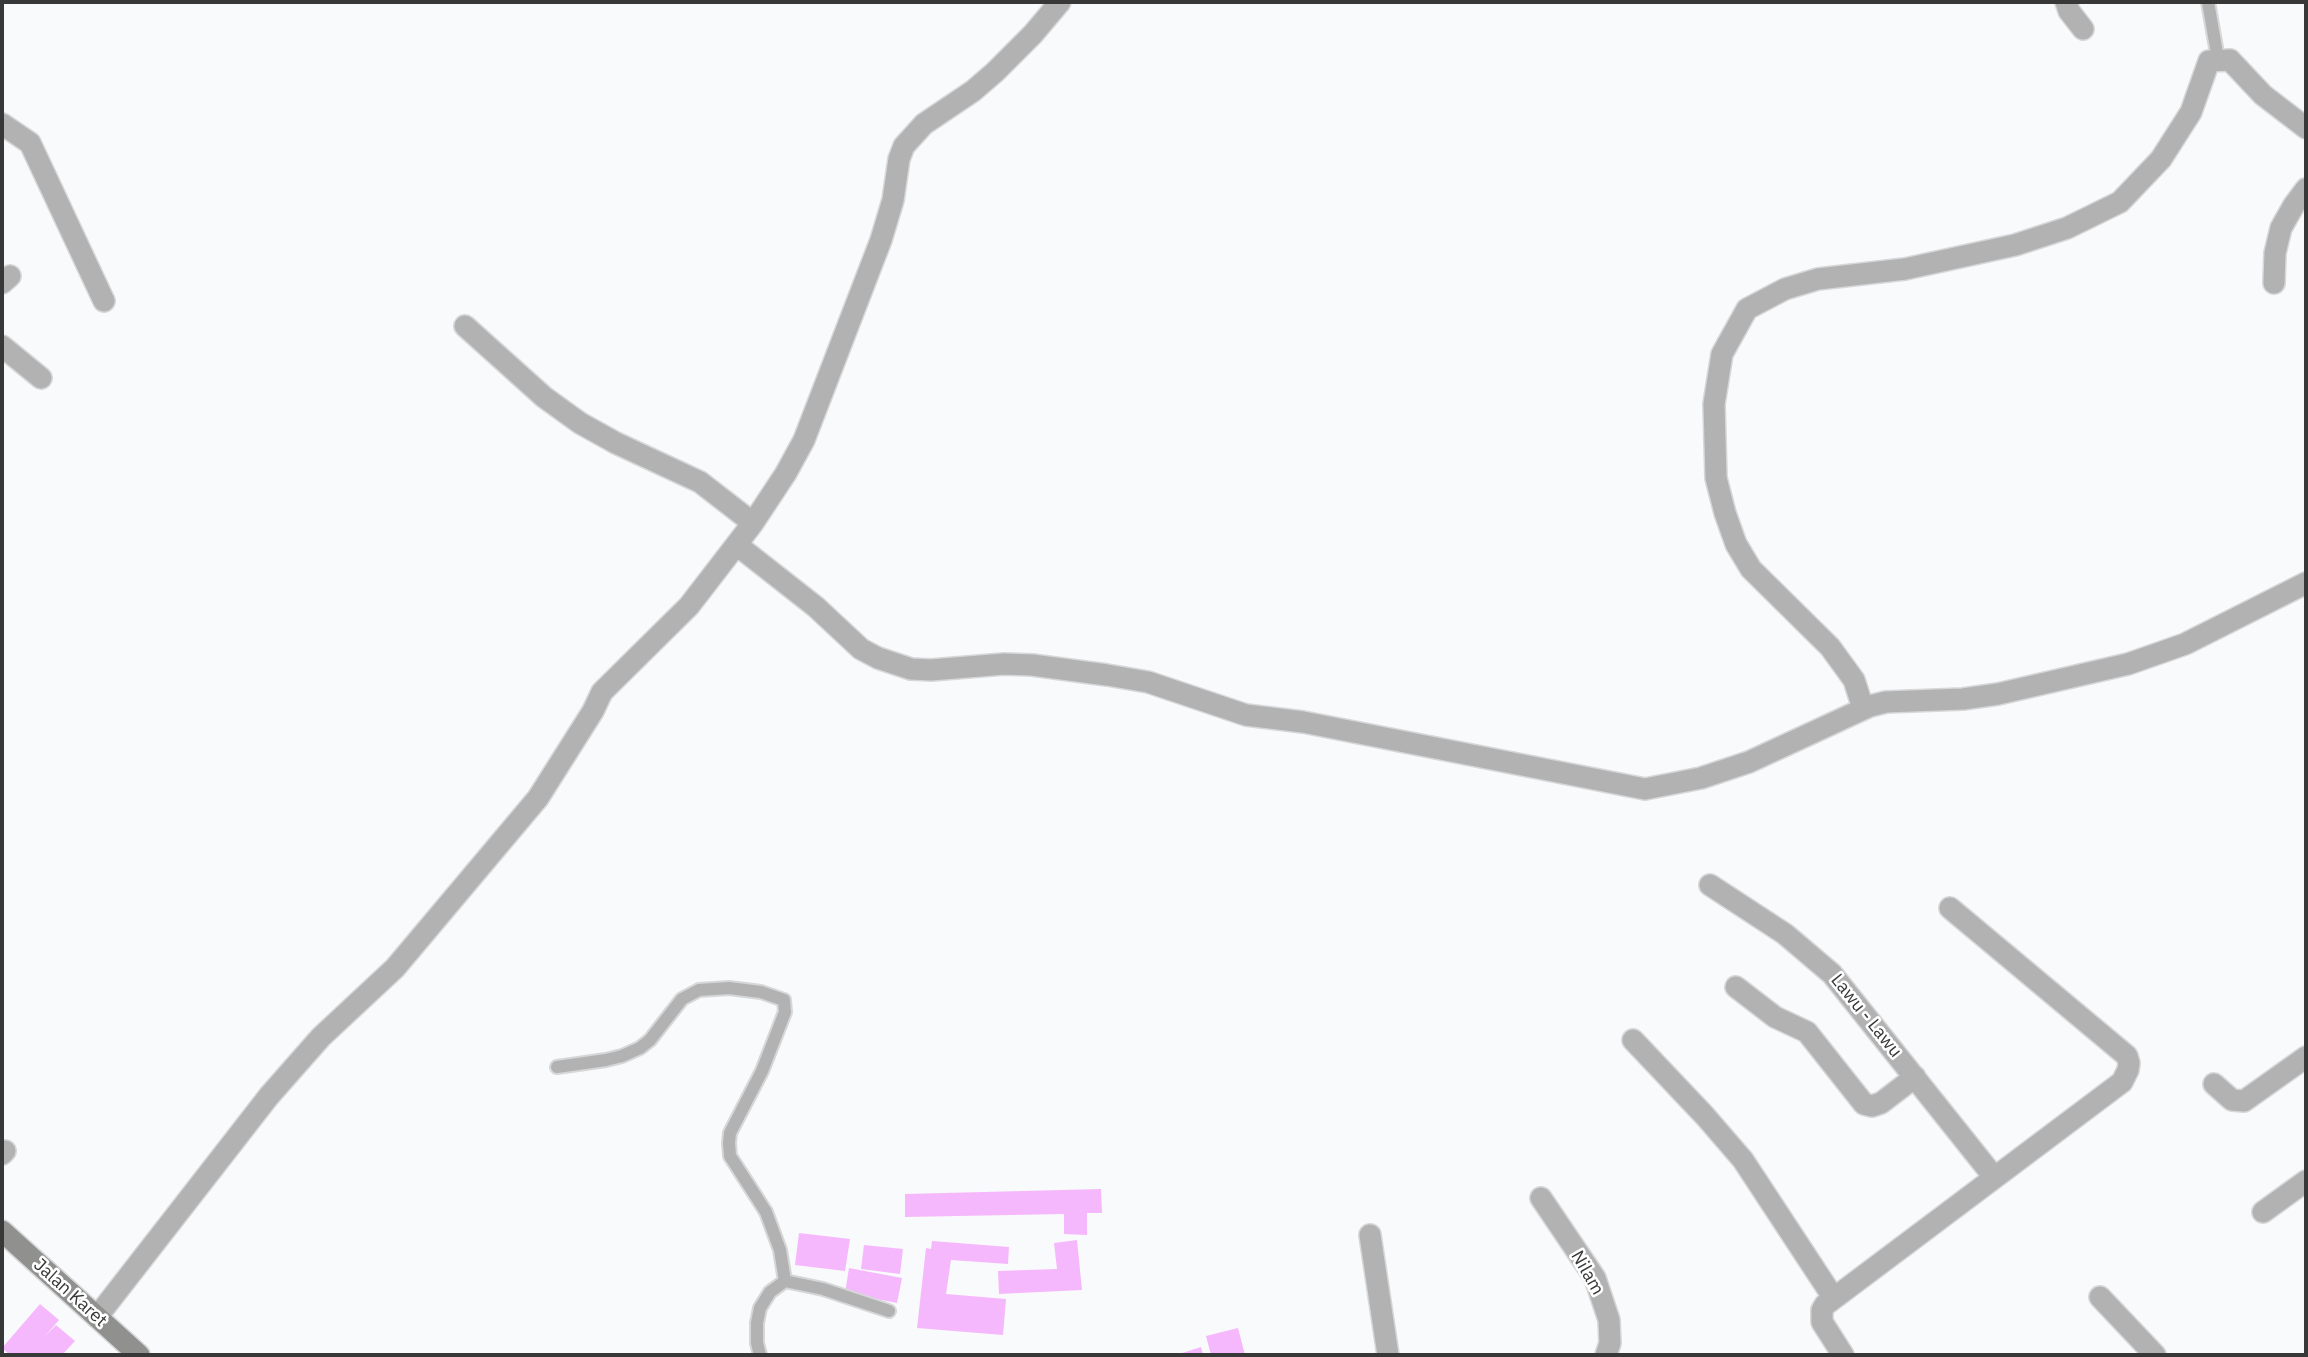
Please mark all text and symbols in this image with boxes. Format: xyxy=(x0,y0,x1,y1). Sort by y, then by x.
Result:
street label: Lawu - Lawu xyxy=(1826,970,1906,1062)
street label: Nilam xyxy=(1566,1247,1608,1299)
street label: Jalan Karet xyxy=(29,1254,111,1332)

